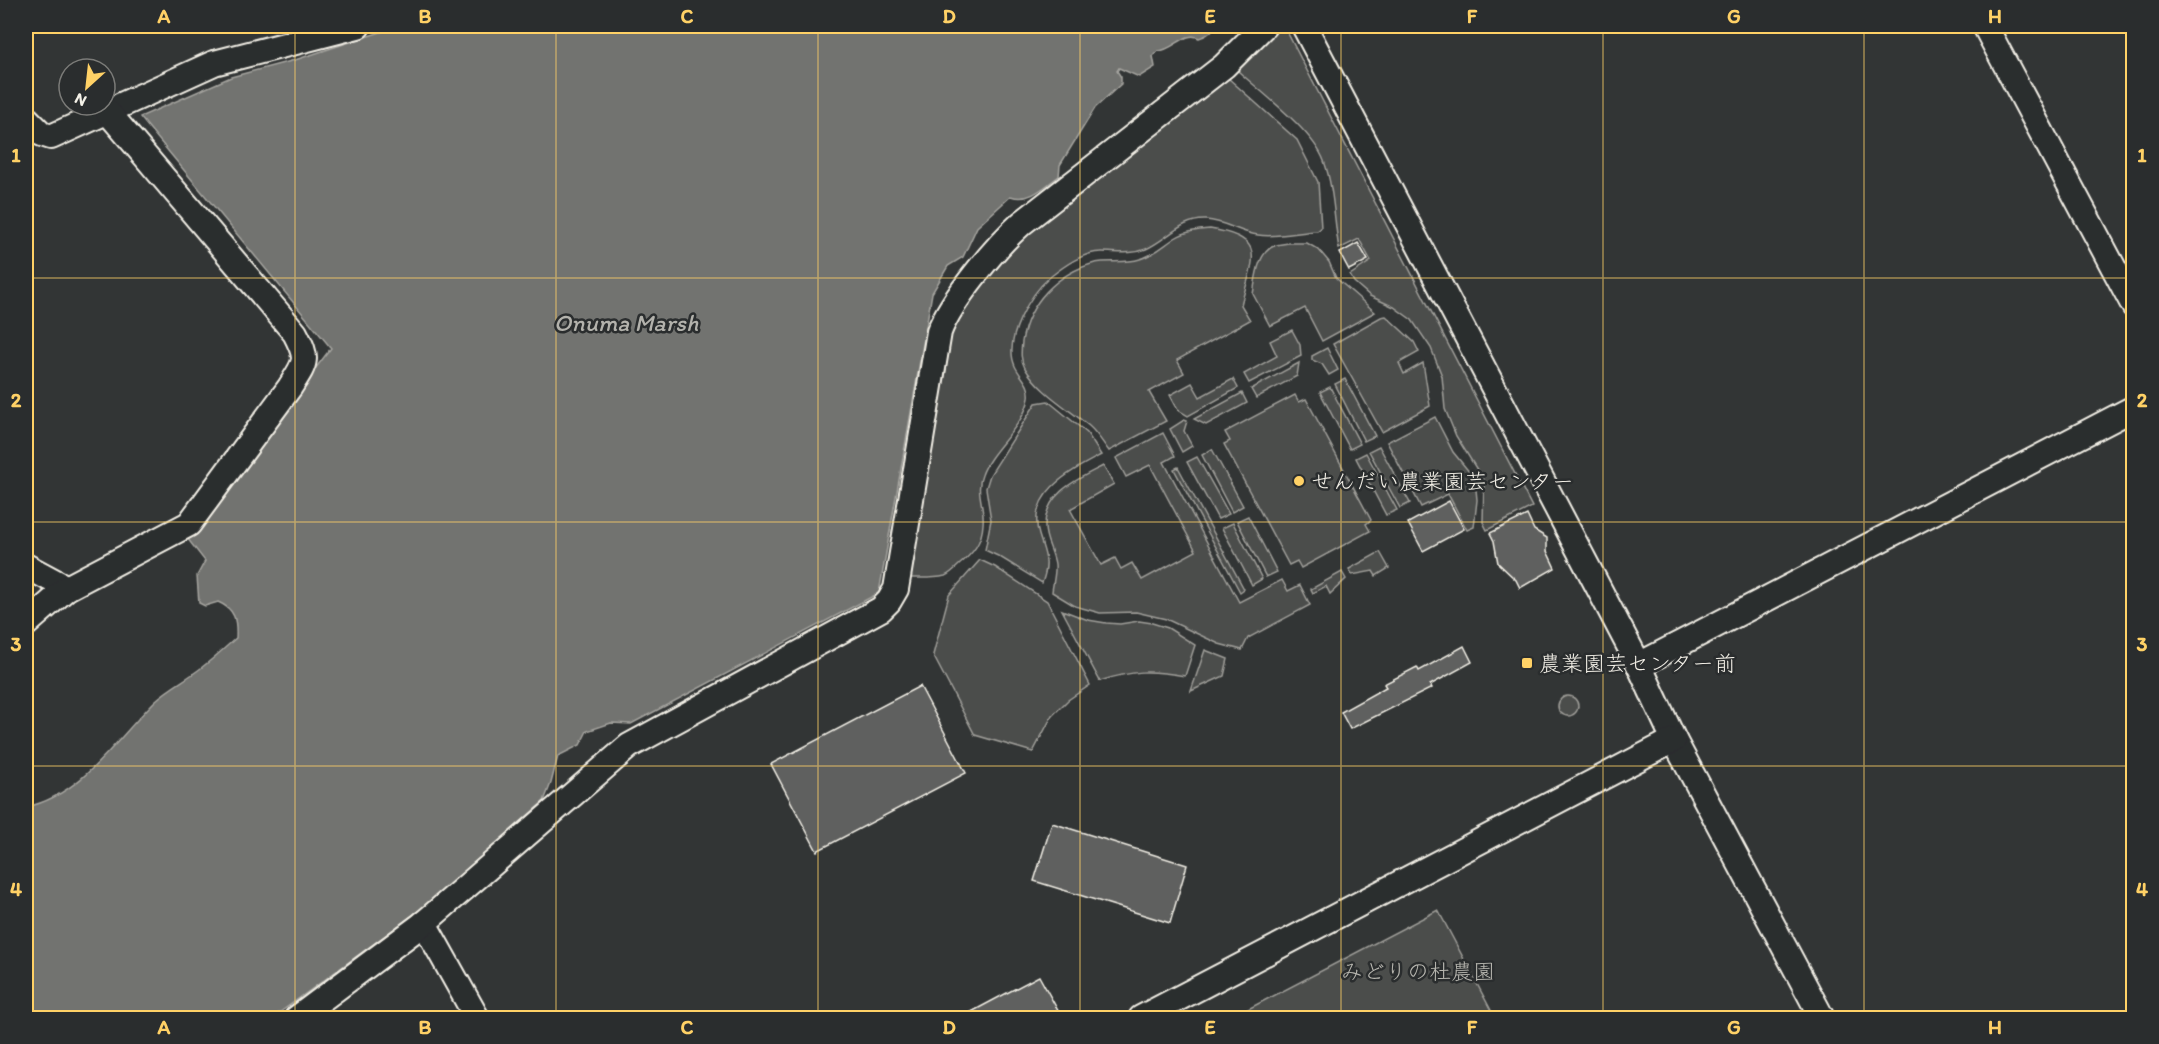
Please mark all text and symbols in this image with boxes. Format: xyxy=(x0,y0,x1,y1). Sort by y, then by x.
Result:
text: A xyxy=(157,4,171,28)
text: B xyxy=(419,4,432,28)
text: C xyxy=(681,4,694,28)
text: D xyxy=(942,4,956,28)
text: E xyxy=(1204,4,1216,28)
text: F xyxy=(1467,4,1478,28)
text: G xyxy=(1727,4,1741,28)
text: H xyxy=(1988,4,2002,28)
north arrow xyxy=(57,57,117,117)
text: N xyxy=(71,89,90,111)
text: 1 xyxy=(11,143,21,167)
text: 1 xyxy=(2137,143,2147,167)
water label: Onuma Marsh xyxy=(554,308,699,337)
text: 2 xyxy=(11,388,22,412)
text: 2 xyxy=(2137,388,2148,412)
place label: せんだい農業園芸センター xyxy=(1311,468,1574,495)
marker: せんだい農業園芸センター xyxy=(1292,474,1306,488)
text: 3 xyxy=(11,632,22,656)
text: 3 xyxy=(2137,632,2148,656)
place label: 農業園芸センター前 xyxy=(1539,650,1736,677)
marker: 農業園芸センター前 xyxy=(1520,656,1534,670)
text: 4 xyxy=(10,877,22,901)
text: 4 xyxy=(2136,877,2148,901)
park label: みどりの杜農園 xyxy=(1341,958,1495,985)
text: A xyxy=(157,1015,171,1039)
text: B xyxy=(419,1015,432,1039)
text: C xyxy=(681,1015,694,1039)
text: D xyxy=(942,1015,956,1039)
text: E xyxy=(1204,1015,1216,1039)
text: F xyxy=(1467,1015,1478,1039)
text: G xyxy=(1727,1015,1741,1039)
text: H xyxy=(1988,1015,2002,1039)

